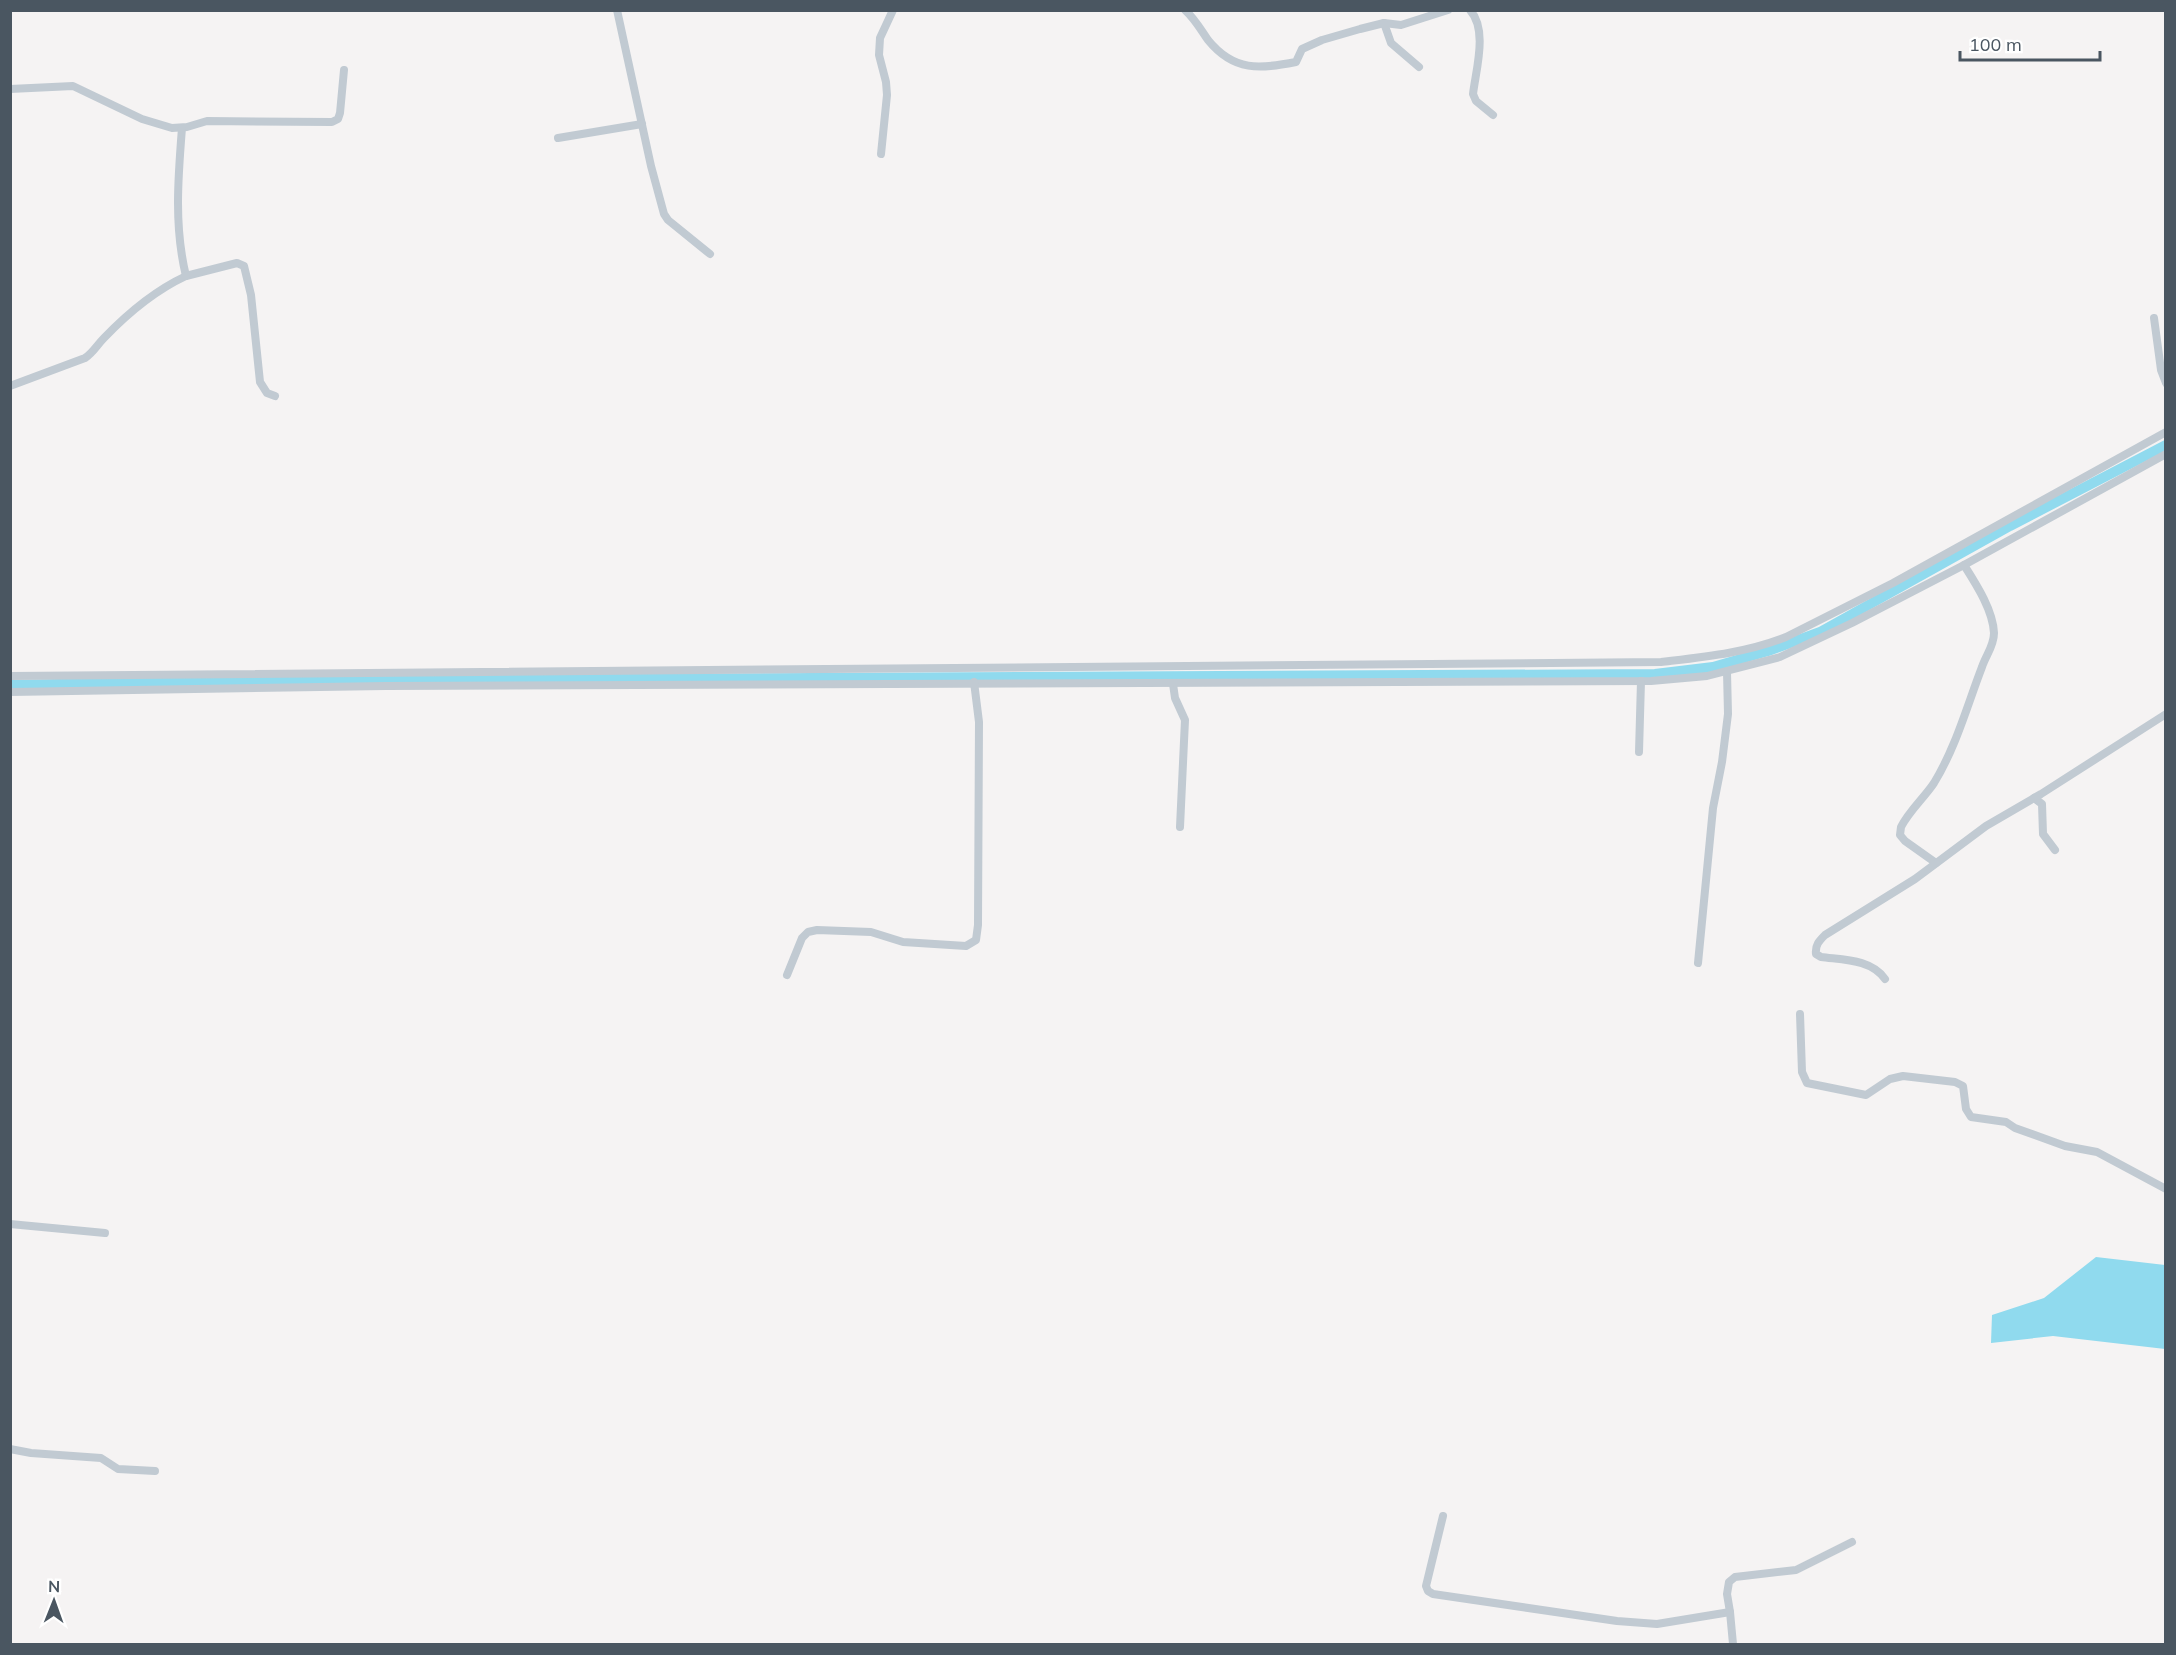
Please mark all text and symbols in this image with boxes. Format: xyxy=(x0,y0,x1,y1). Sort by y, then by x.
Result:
scale bar xyxy=(1960,24,2100,62)
text: 100 m xyxy=(1969,33,2022,56)
north arrow xyxy=(24,1571,84,1631)
text: N xyxy=(48,1576,60,1596)

